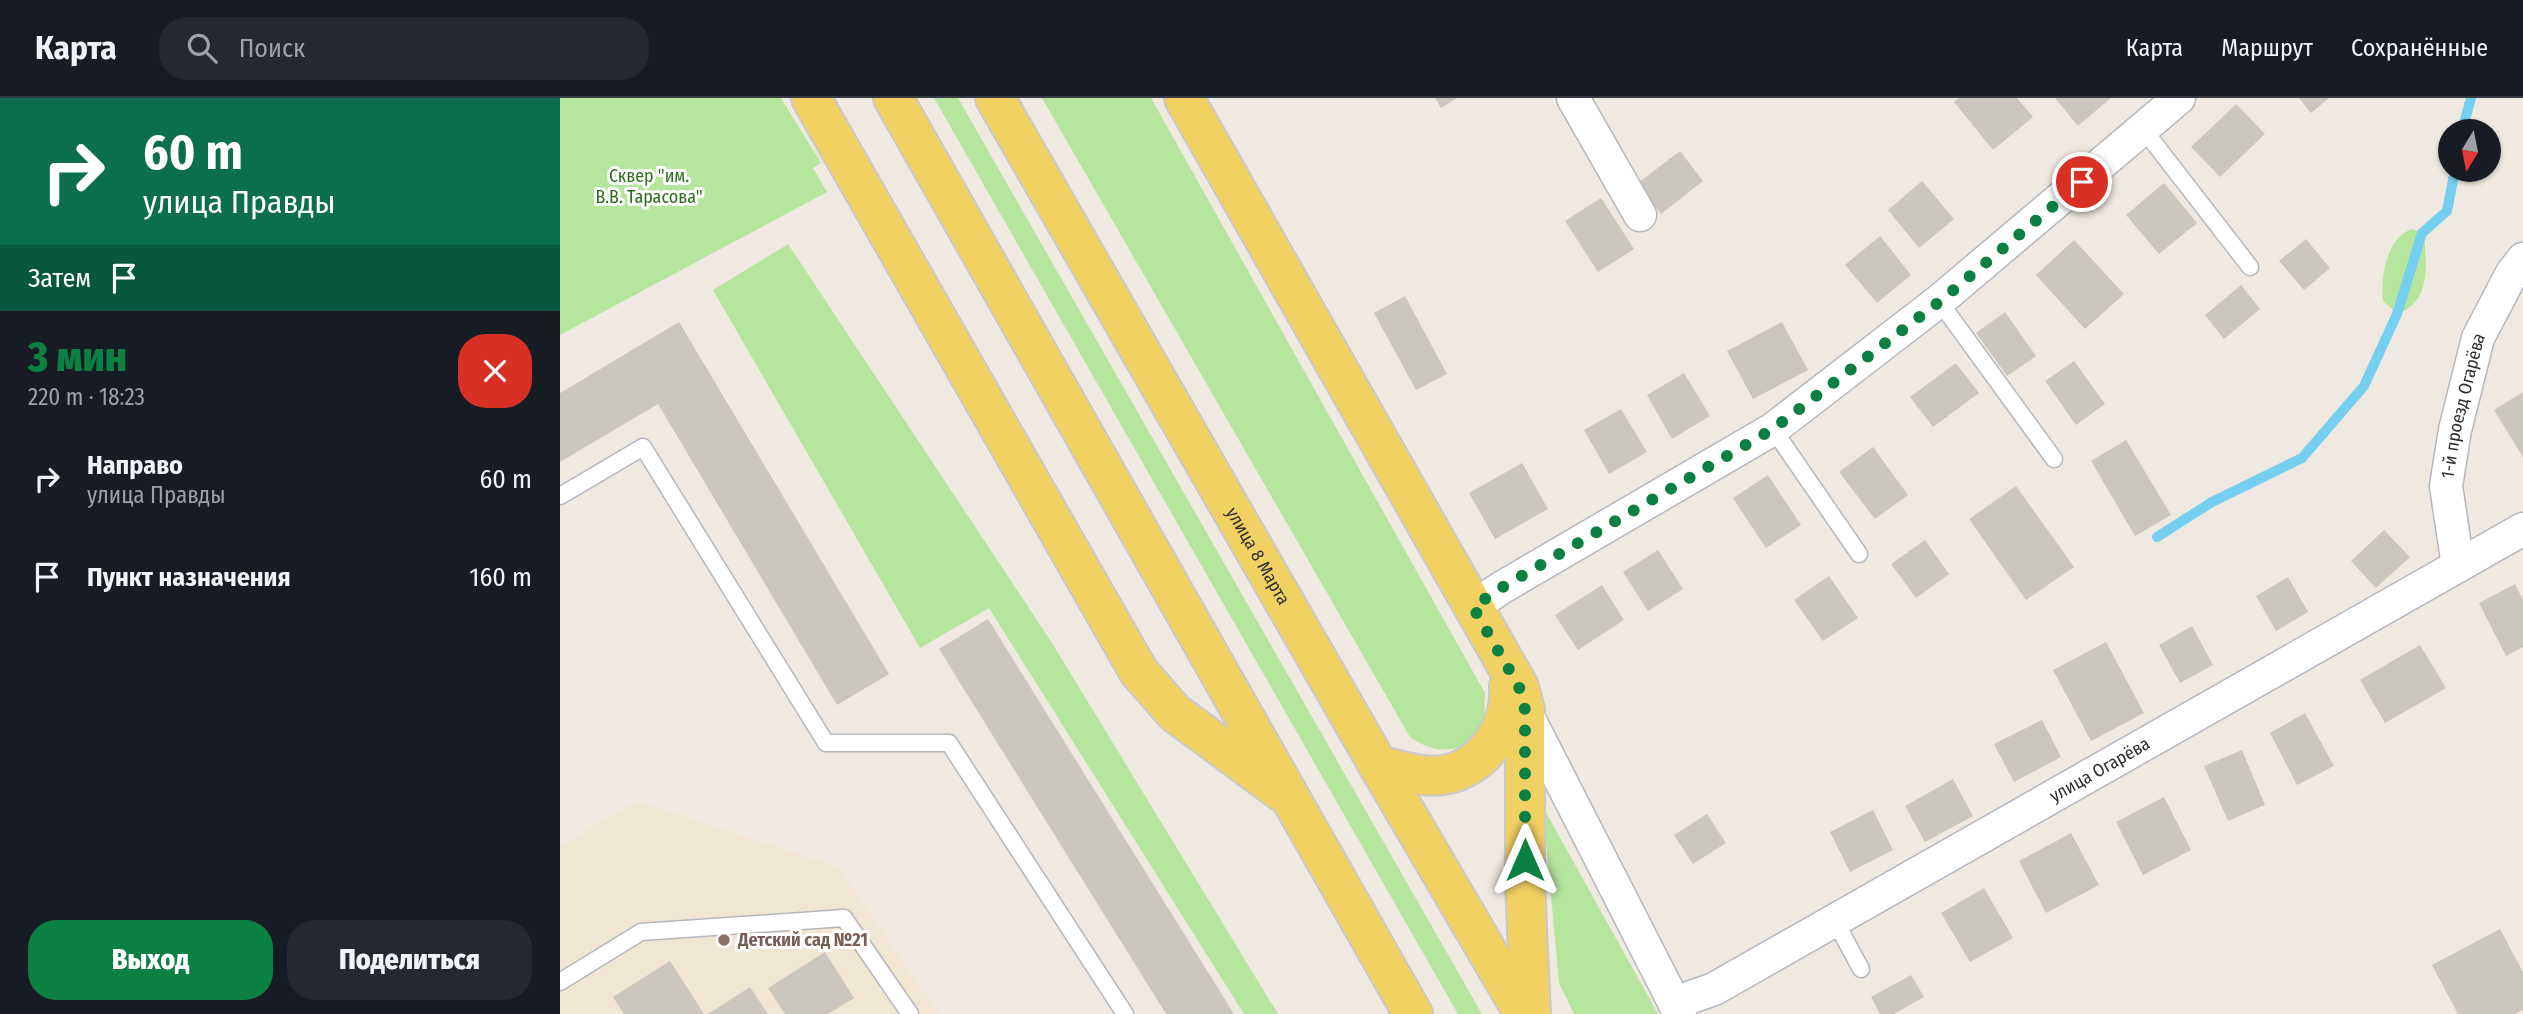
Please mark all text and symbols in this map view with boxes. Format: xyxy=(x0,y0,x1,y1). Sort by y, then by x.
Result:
search box xyxy=(159,17,649,80)
text: Карта xyxy=(35,28,117,68)
icon: search xyxy=(183,29,221,67)
text: Поиск xyxy=(239,33,305,64)
text: Карта xyxy=(2126,34,2183,62)
text: Маршрут xyxy=(2221,34,2313,62)
text: Сохранённые xyxy=(2351,34,2488,62)
north arrow xyxy=(2438,119,2501,182)
map controls xyxy=(2438,119,2501,182)
text: 60 m xyxy=(143,123,243,182)
icon: right xyxy=(28,126,119,217)
pin xyxy=(2052,152,2112,212)
icon: arrive xyxy=(2063,163,2101,201)
park label: Сквер "им. В.В. Тарасова" xyxy=(595,165,703,208)
text: улица Правды xyxy=(143,183,336,221)
icon: arrive xyxy=(105,259,143,297)
text: Затем xyxy=(28,263,91,294)
street label: 1-й проезд Огарёва xyxy=(2436,329,2490,480)
text: 3 мин xyxy=(28,332,127,382)
button: close xyxy=(458,334,532,408)
text: 220 m · 18:23 xyxy=(28,383,145,411)
text: Направо xyxy=(87,450,183,481)
icon: right xyxy=(28,460,66,498)
text: 60 m xyxy=(479,464,532,495)
text: улица Правды xyxy=(87,481,225,509)
street label: улица 8 Марта xyxy=(1221,503,1295,609)
icon: arrive xyxy=(28,558,66,596)
text: Пункт назначения xyxy=(87,562,291,593)
text: 160 m xyxy=(469,562,532,593)
street label: улица Огарёва xyxy=(2046,732,2154,807)
position arrow xyxy=(1488,823,1562,897)
button: Выход xyxy=(28,920,273,1000)
button: Поделиться xyxy=(287,920,532,1000)
place label: Детский сад №21 xyxy=(737,929,868,951)
marker: Детский сад №21 xyxy=(716,932,732,948)

